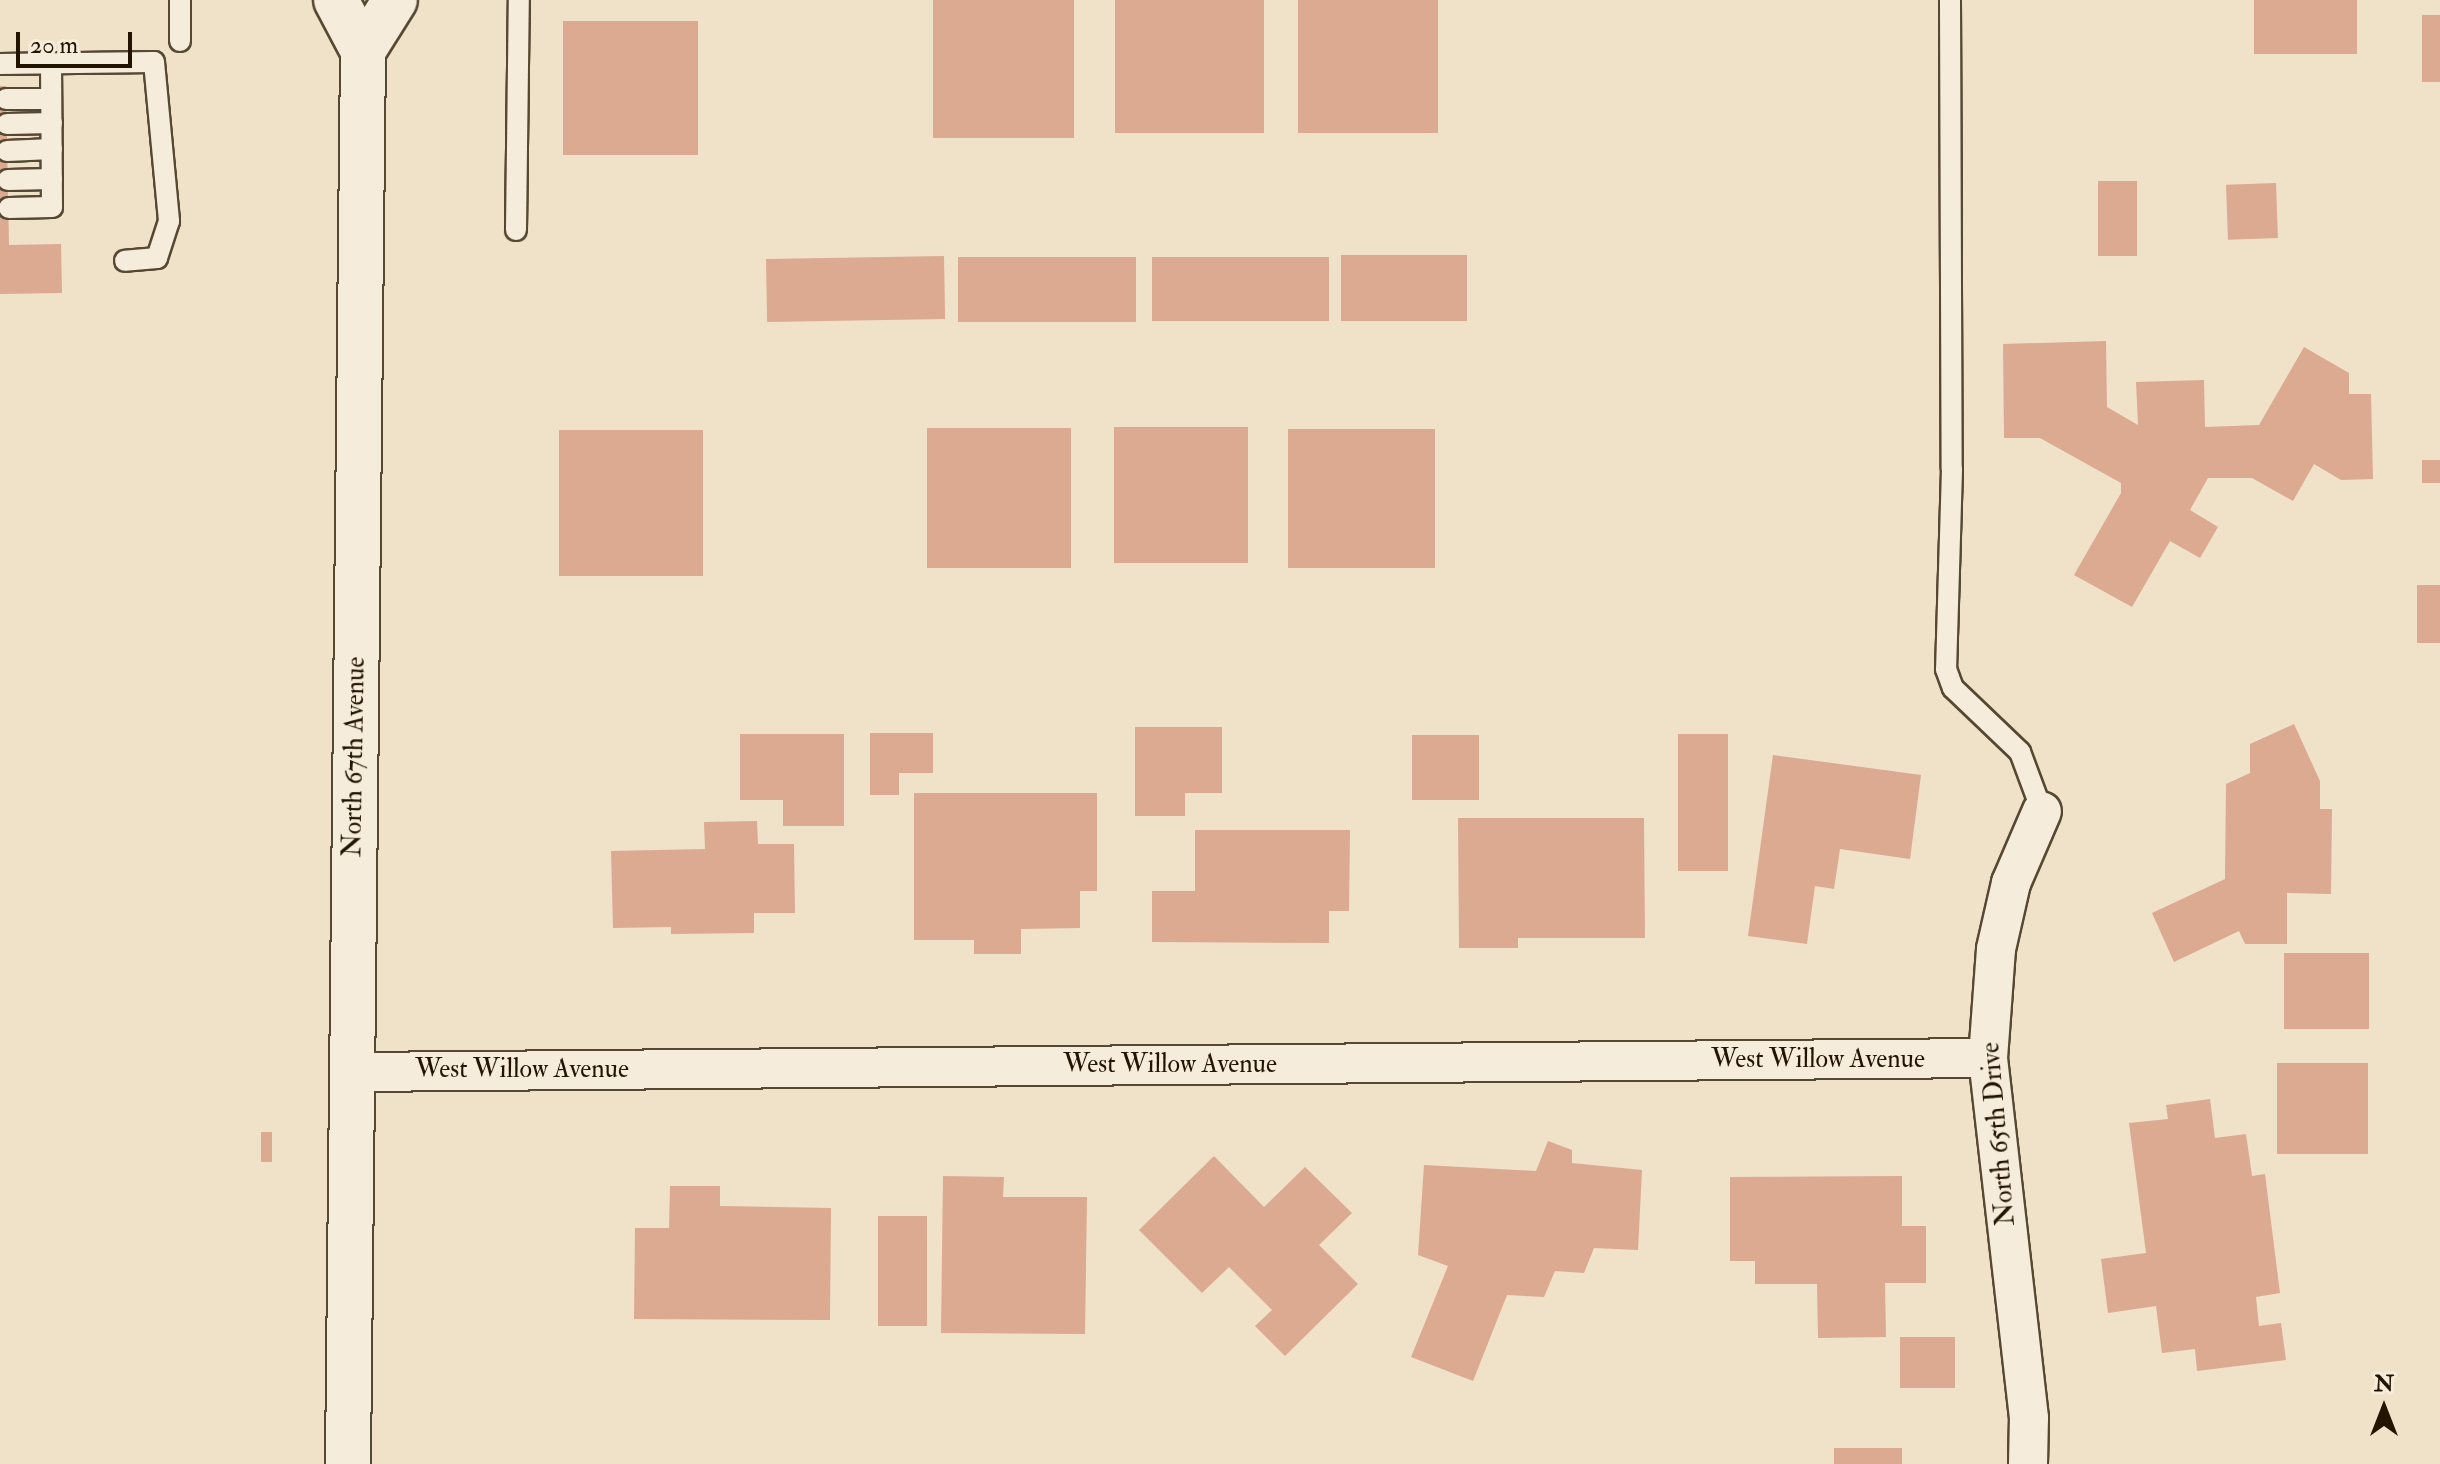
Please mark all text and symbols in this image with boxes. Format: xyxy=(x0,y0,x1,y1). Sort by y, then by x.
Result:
scale bar xyxy=(20,16,136,66)
text: 20 m xyxy=(30,30,78,61)
street label: North 67th Avenue xyxy=(338,657,372,857)
street label: North 65th Drive xyxy=(1975,1041,2023,1227)
street label: West Willow Avenue xyxy=(1711,1044,1925,1076)
street label: West Willow Avenue xyxy=(1063,1049,1277,1081)
street label: West Willow Avenue xyxy=(415,1054,629,1086)
north arrow xyxy=(2344,1368,2424,1448)
text: N xyxy=(2374,1370,2394,1398)

